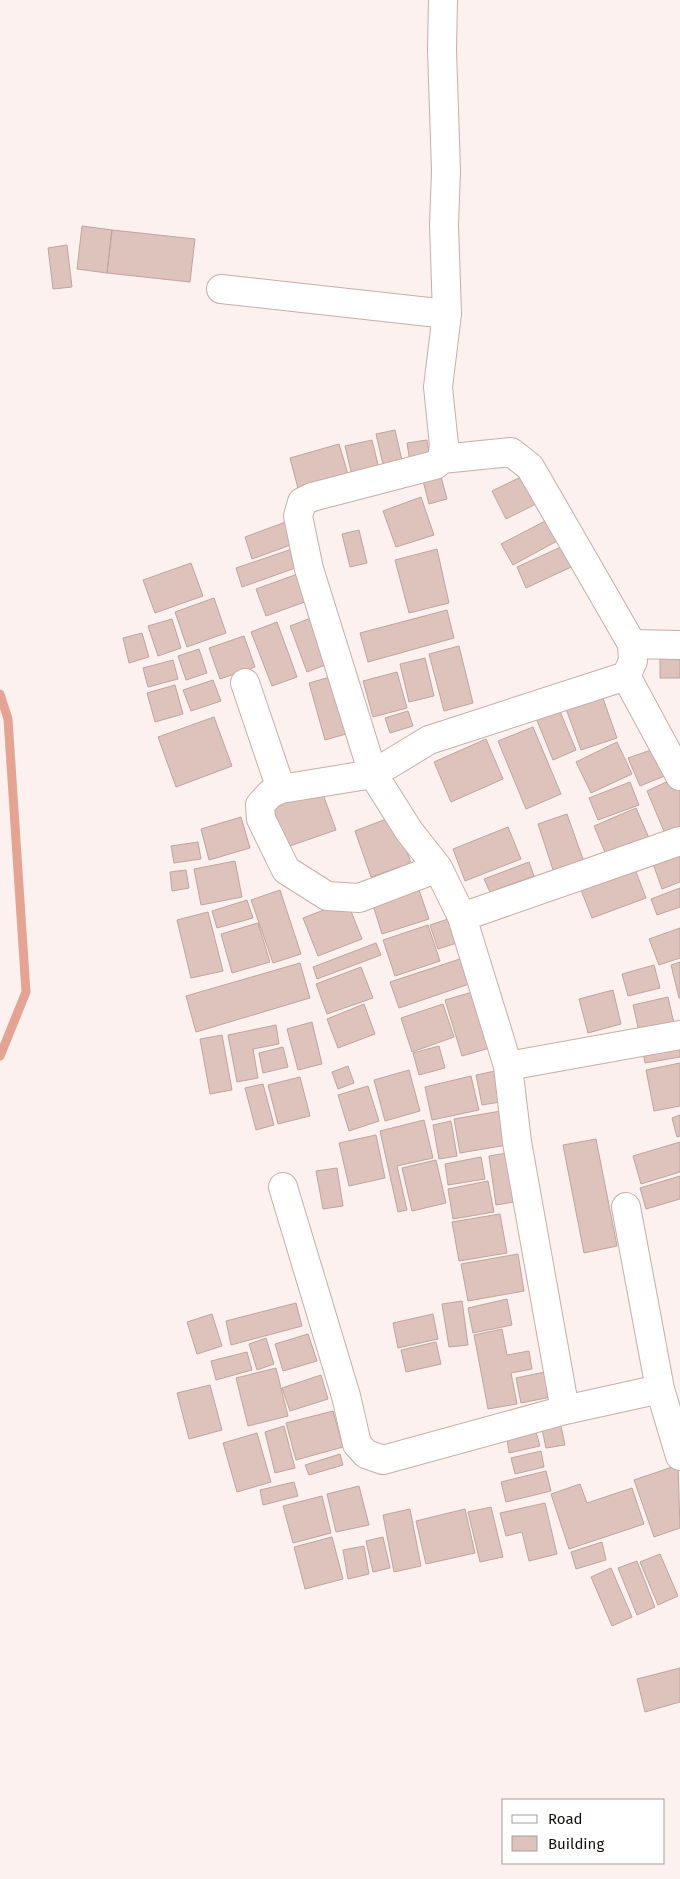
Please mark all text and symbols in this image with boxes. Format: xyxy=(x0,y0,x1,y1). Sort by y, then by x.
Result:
legend xyxy=(502,1799,665,1864)
text: Road xyxy=(548,1810,583,1828)
text: Building xyxy=(548,1835,604,1853)

